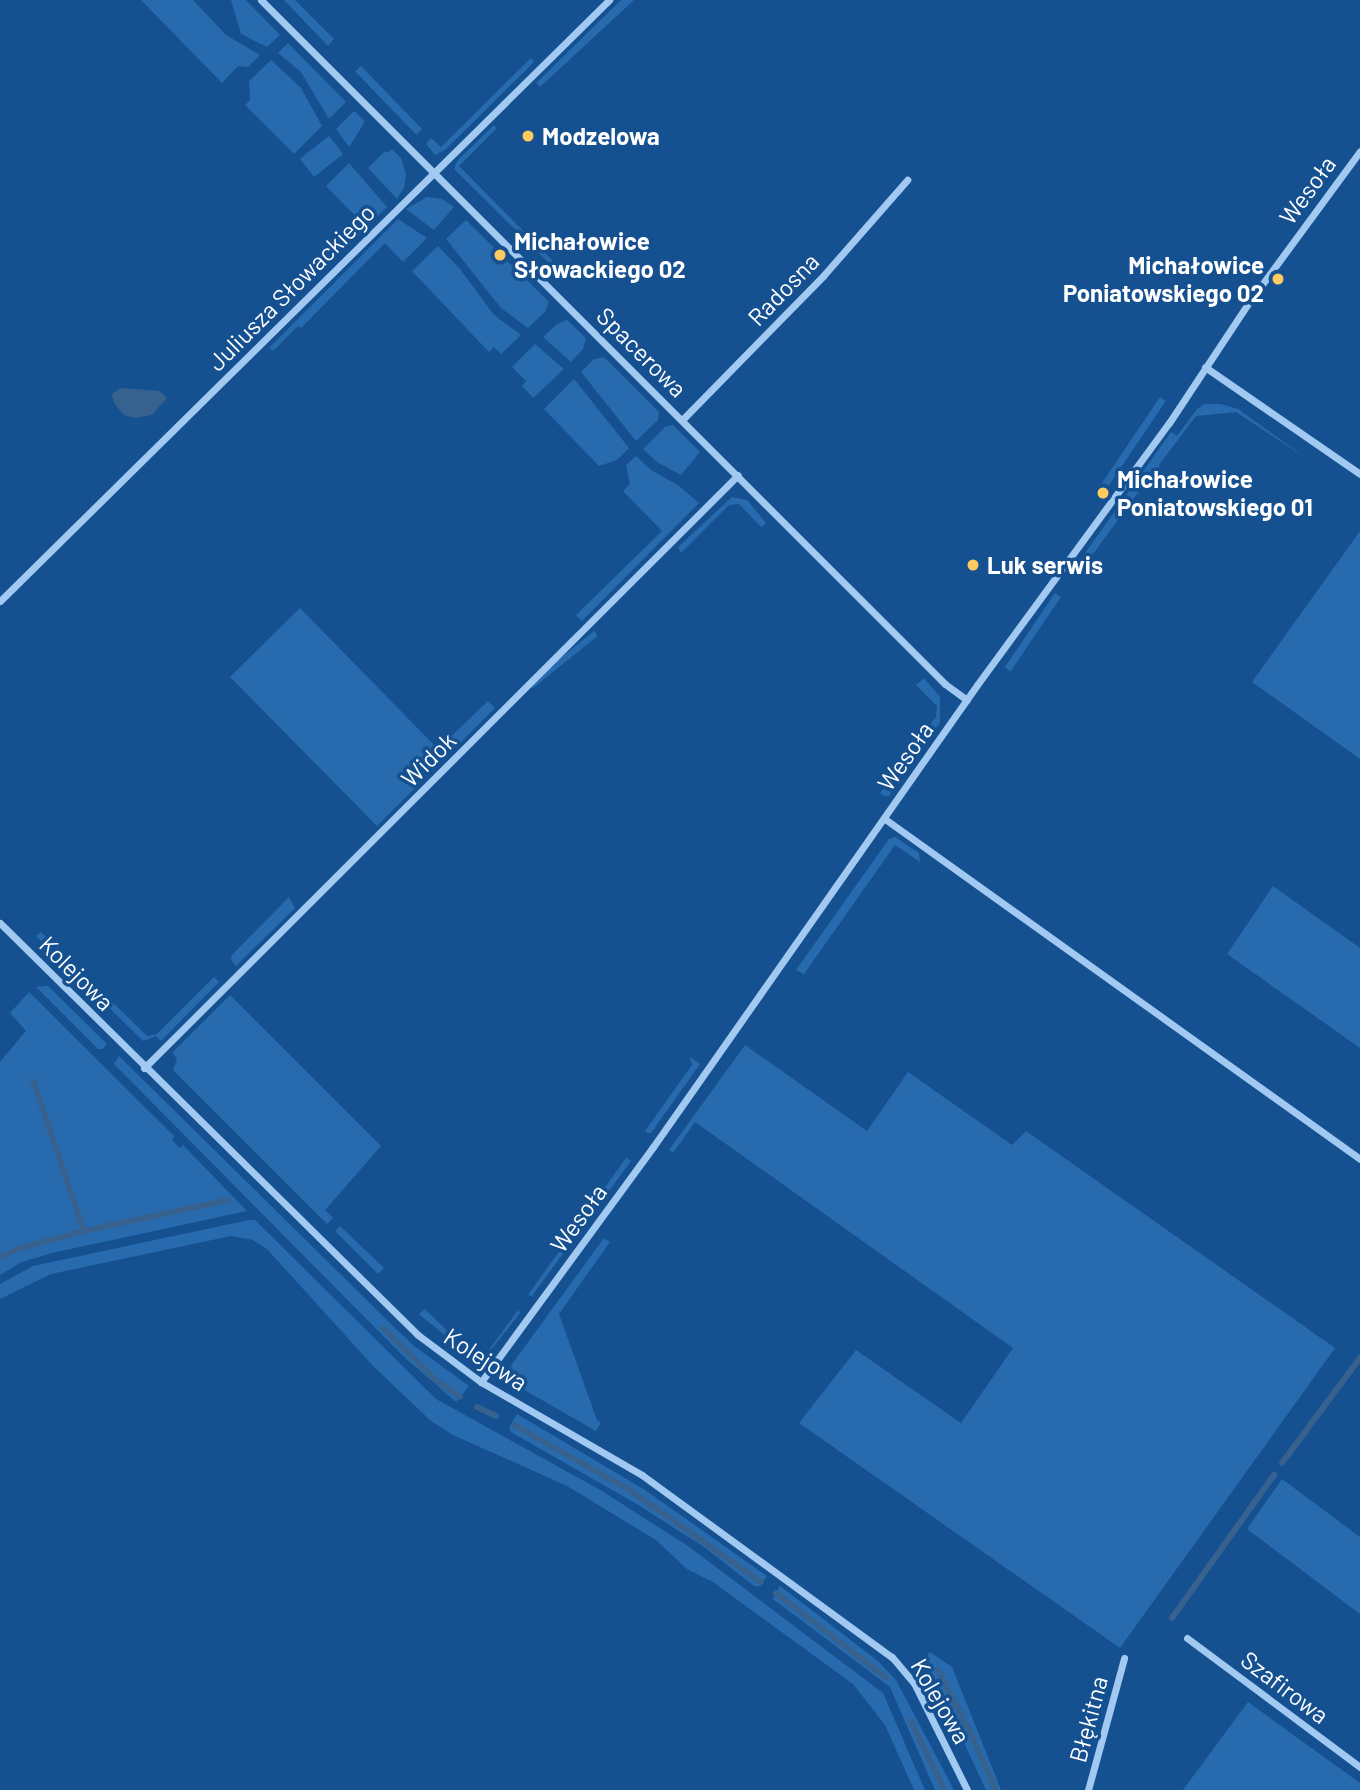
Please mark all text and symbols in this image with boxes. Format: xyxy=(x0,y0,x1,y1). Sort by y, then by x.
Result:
place label: Modzelowa xyxy=(542,122,660,150)
marker: Modzelowa xyxy=(520,128,536,144)
street label: Wesoła xyxy=(1273,150,1341,230)
street label: Juliusza Słowackiego xyxy=(202,198,380,376)
place label: Michałowice Słowackiego 02 xyxy=(514,227,686,283)
marker: Michałowice Słowackiego 02 xyxy=(492,247,508,263)
street label: Radosna xyxy=(741,247,825,331)
place label: Michałowice Poniatowskiego 02 xyxy=(1063,251,1264,307)
marker: Michałowice Poniatowskiego 02 xyxy=(1270,271,1286,287)
street label: Spacerowa xyxy=(591,301,693,403)
place label: Michałowice Poniatowskiego 01 xyxy=(1117,465,1313,521)
marker: Michałowice Poniatowskiego 01 xyxy=(1095,485,1111,501)
place label: Luk serwis xyxy=(987,551,1103,579)
marker: Luk serwis xyxy=(965,557,981,573)
street label: Wesoła xyxy=(871,716,939,796)
street label: Widok xyxy=(395,726,461,792)
street label: Kolejowa xyxy=(34,930,120,1016)
street label: Wesoła xyxy=(544,1178,612,1258)
street label: Kolejowa xyxy=(439,1321,533,1397)
street label: Szafirowa xyxy=(1236,1645,1334,1729)
street label: Kolejowa xyxy=(905,1653,977,1749)
street label: Błękitna xyxy=(1063,1673,1113,1765)

